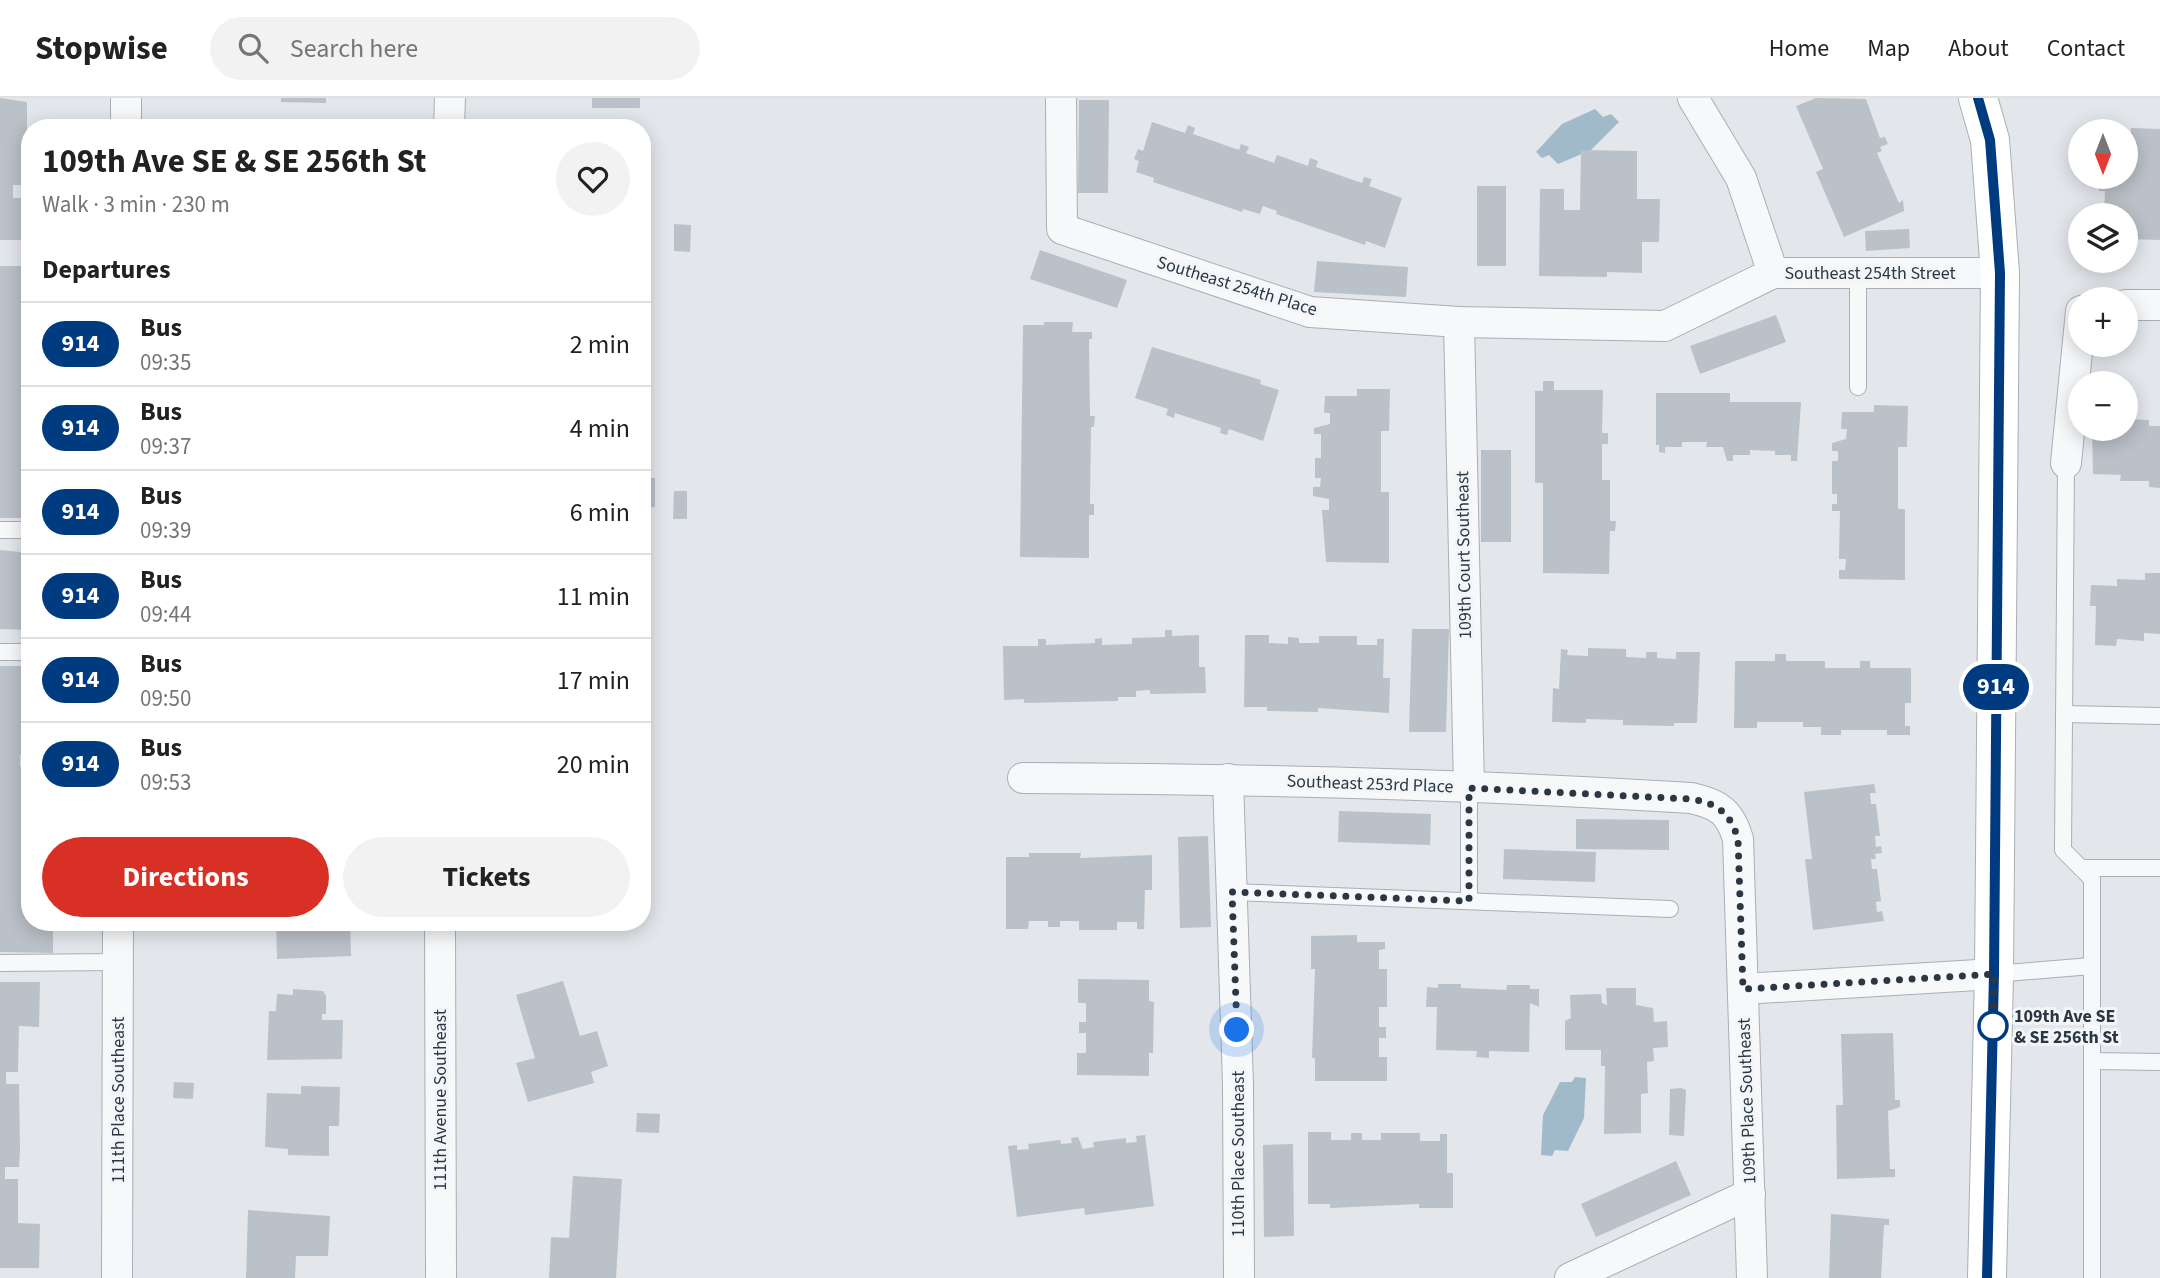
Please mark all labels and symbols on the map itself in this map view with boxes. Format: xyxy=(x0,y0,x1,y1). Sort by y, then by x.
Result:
north arrow xyxy=(2068,119,2138,189)
street label: Southeast 254th Place xyxy=(1154,250,1320,322)
street label: Southeast 254th Street xyxy=(1784,261,1956,286)
street label: 109th Court Southeast xyxy=(1450,471,1478,639)
line badge: 914 xyxy=(1956,664,2036,710)
street label: Southeast 253rd Place xyxy=(1286,769,1454,799)
place label: 109th Ave SE & SE 256th St xyxy=(2014,1004,2119,1050)
street label: 111th Avenue Southeast xyxy=(428,1009,453,1191)
marker: 109th Ave SE & SE 256th St xyxy=(1978,1011,2008,1041)
your location xyxy=(1219,1012,1254,1047)
street label: 111th Place Southeast xyxy=(106,1017,131,1183)
street label: 109th Place Southeast xyxy=(1732,1017,1762,1185)
street label: 110th Place Southeast xyxy=(1226,1071,1251,1237)

